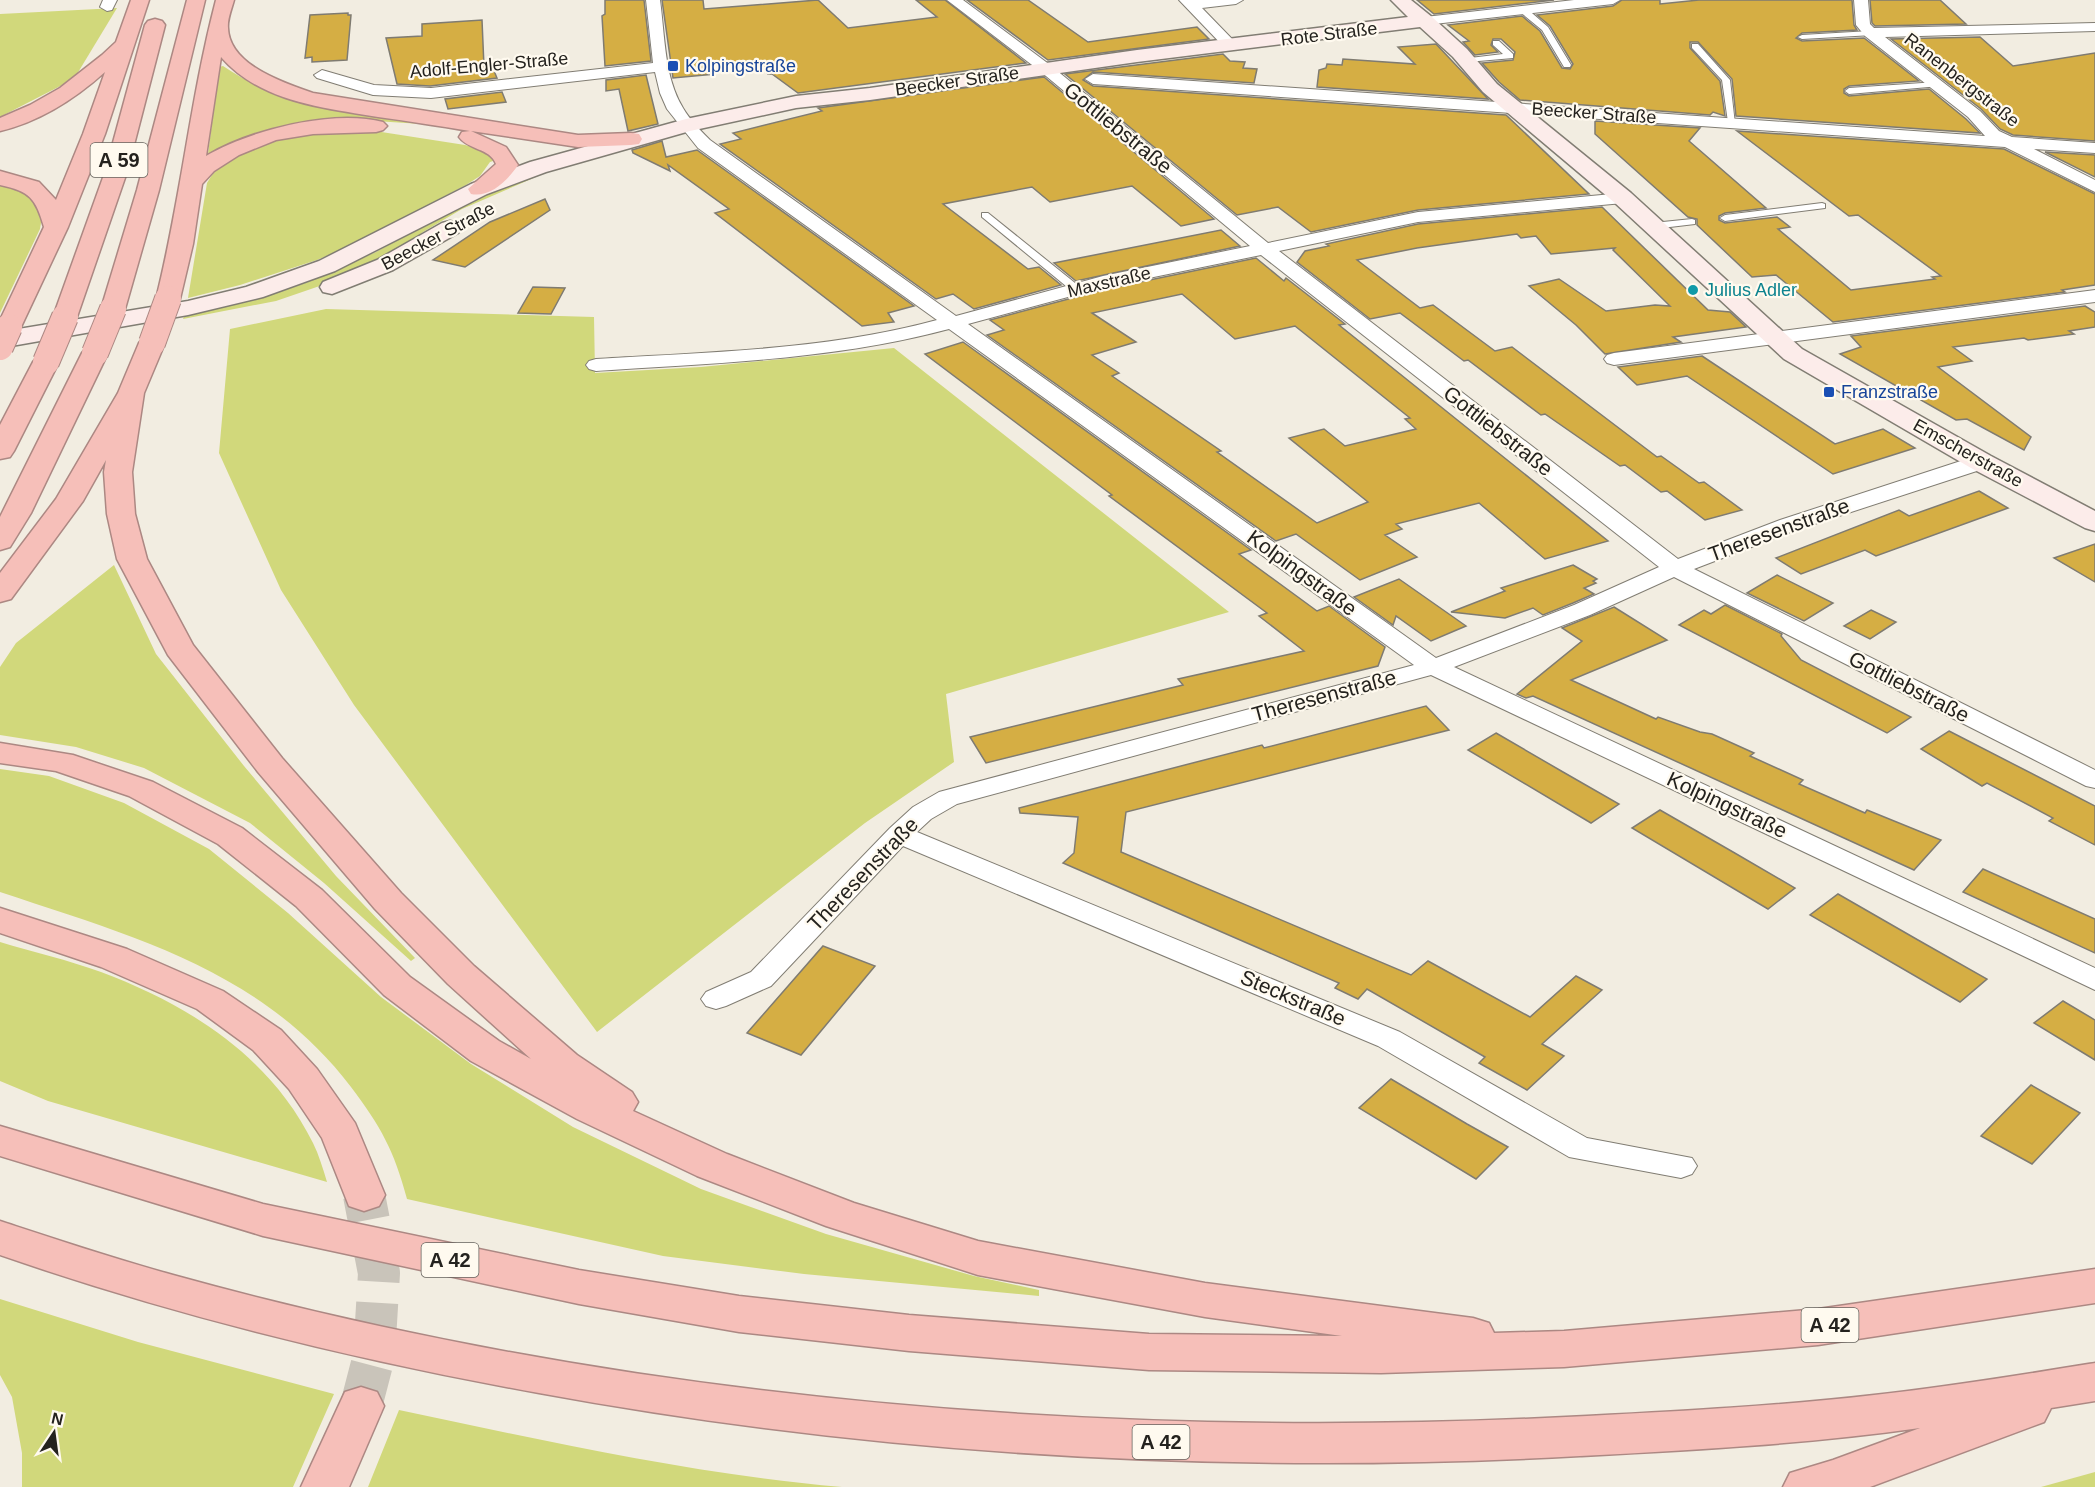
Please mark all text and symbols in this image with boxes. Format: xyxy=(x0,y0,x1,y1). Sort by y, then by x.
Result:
street label: Rote Straße xyxy=(1280,18,1378,50)
street label: Ranenbergstraße xyxy=(1901,29,2023,131)
street label: Adolf-Engler-Straße xyxy=(409,48,569,82)
place label: Kolpingstraße xyxy=(685,56,796,76)
marker: Kolpingstraße xyxy=(666,59,680,73)
street label: Beecker Straße xyxy=(894,62,1020,100)
street label: Gottliebstraße xyxy=(1060,77,1177,178)
street label: Beecker Straße xyxy=(1531,99,1657,127)
road number: A 59 xyxy=(90,143,148,177)
street label: Beecker Straße xyxy=(378,198,498,274)
street label: Maxstraße xyxy=(1065,263,1153,301)
place label: Julius Adler xyxy=(1705,280,1797,300)
marker: Julius Adler xyxy=(1686,283,1700,297)
street label: Gottliebstraße xyxy=(1439,381,1557,480)
place label: Franzstraße xyxy=(1841,382,1938,402)
marker: Franzstraße xyxy=(1822,385,1836,399)
street label: Emscherstraße xyxy=(1910,415,2026,491)
street label: Theresenstraße xyxy=(1705,493,1852,566)
street label: Kolpingstraße xyxy=(1243,525,1361,620)
street label: Gottliebstraße xyxy=(1845,646,1973,727)
street label: Theresenstraße xyxy=(1249,665,1398,726)
street label: Kolpingstraße xyxy=(1664,767,1791,842)
street label: Theresenstraße xyxy=(803,812,922,935)
street label: Steckstraße xyxy=(1237,965,1349,1030)
road number: A 42 xyxy=(422,1243,478,1277)
road number: A 42 xyxy=(1802,1308,1858,1342)
north arrow xyxy=(24,1403,84,1463)
text: N xyxy=(50,1409,65,1428)
road number: A 42 xyxy=(1132,1425,1190,1459)

